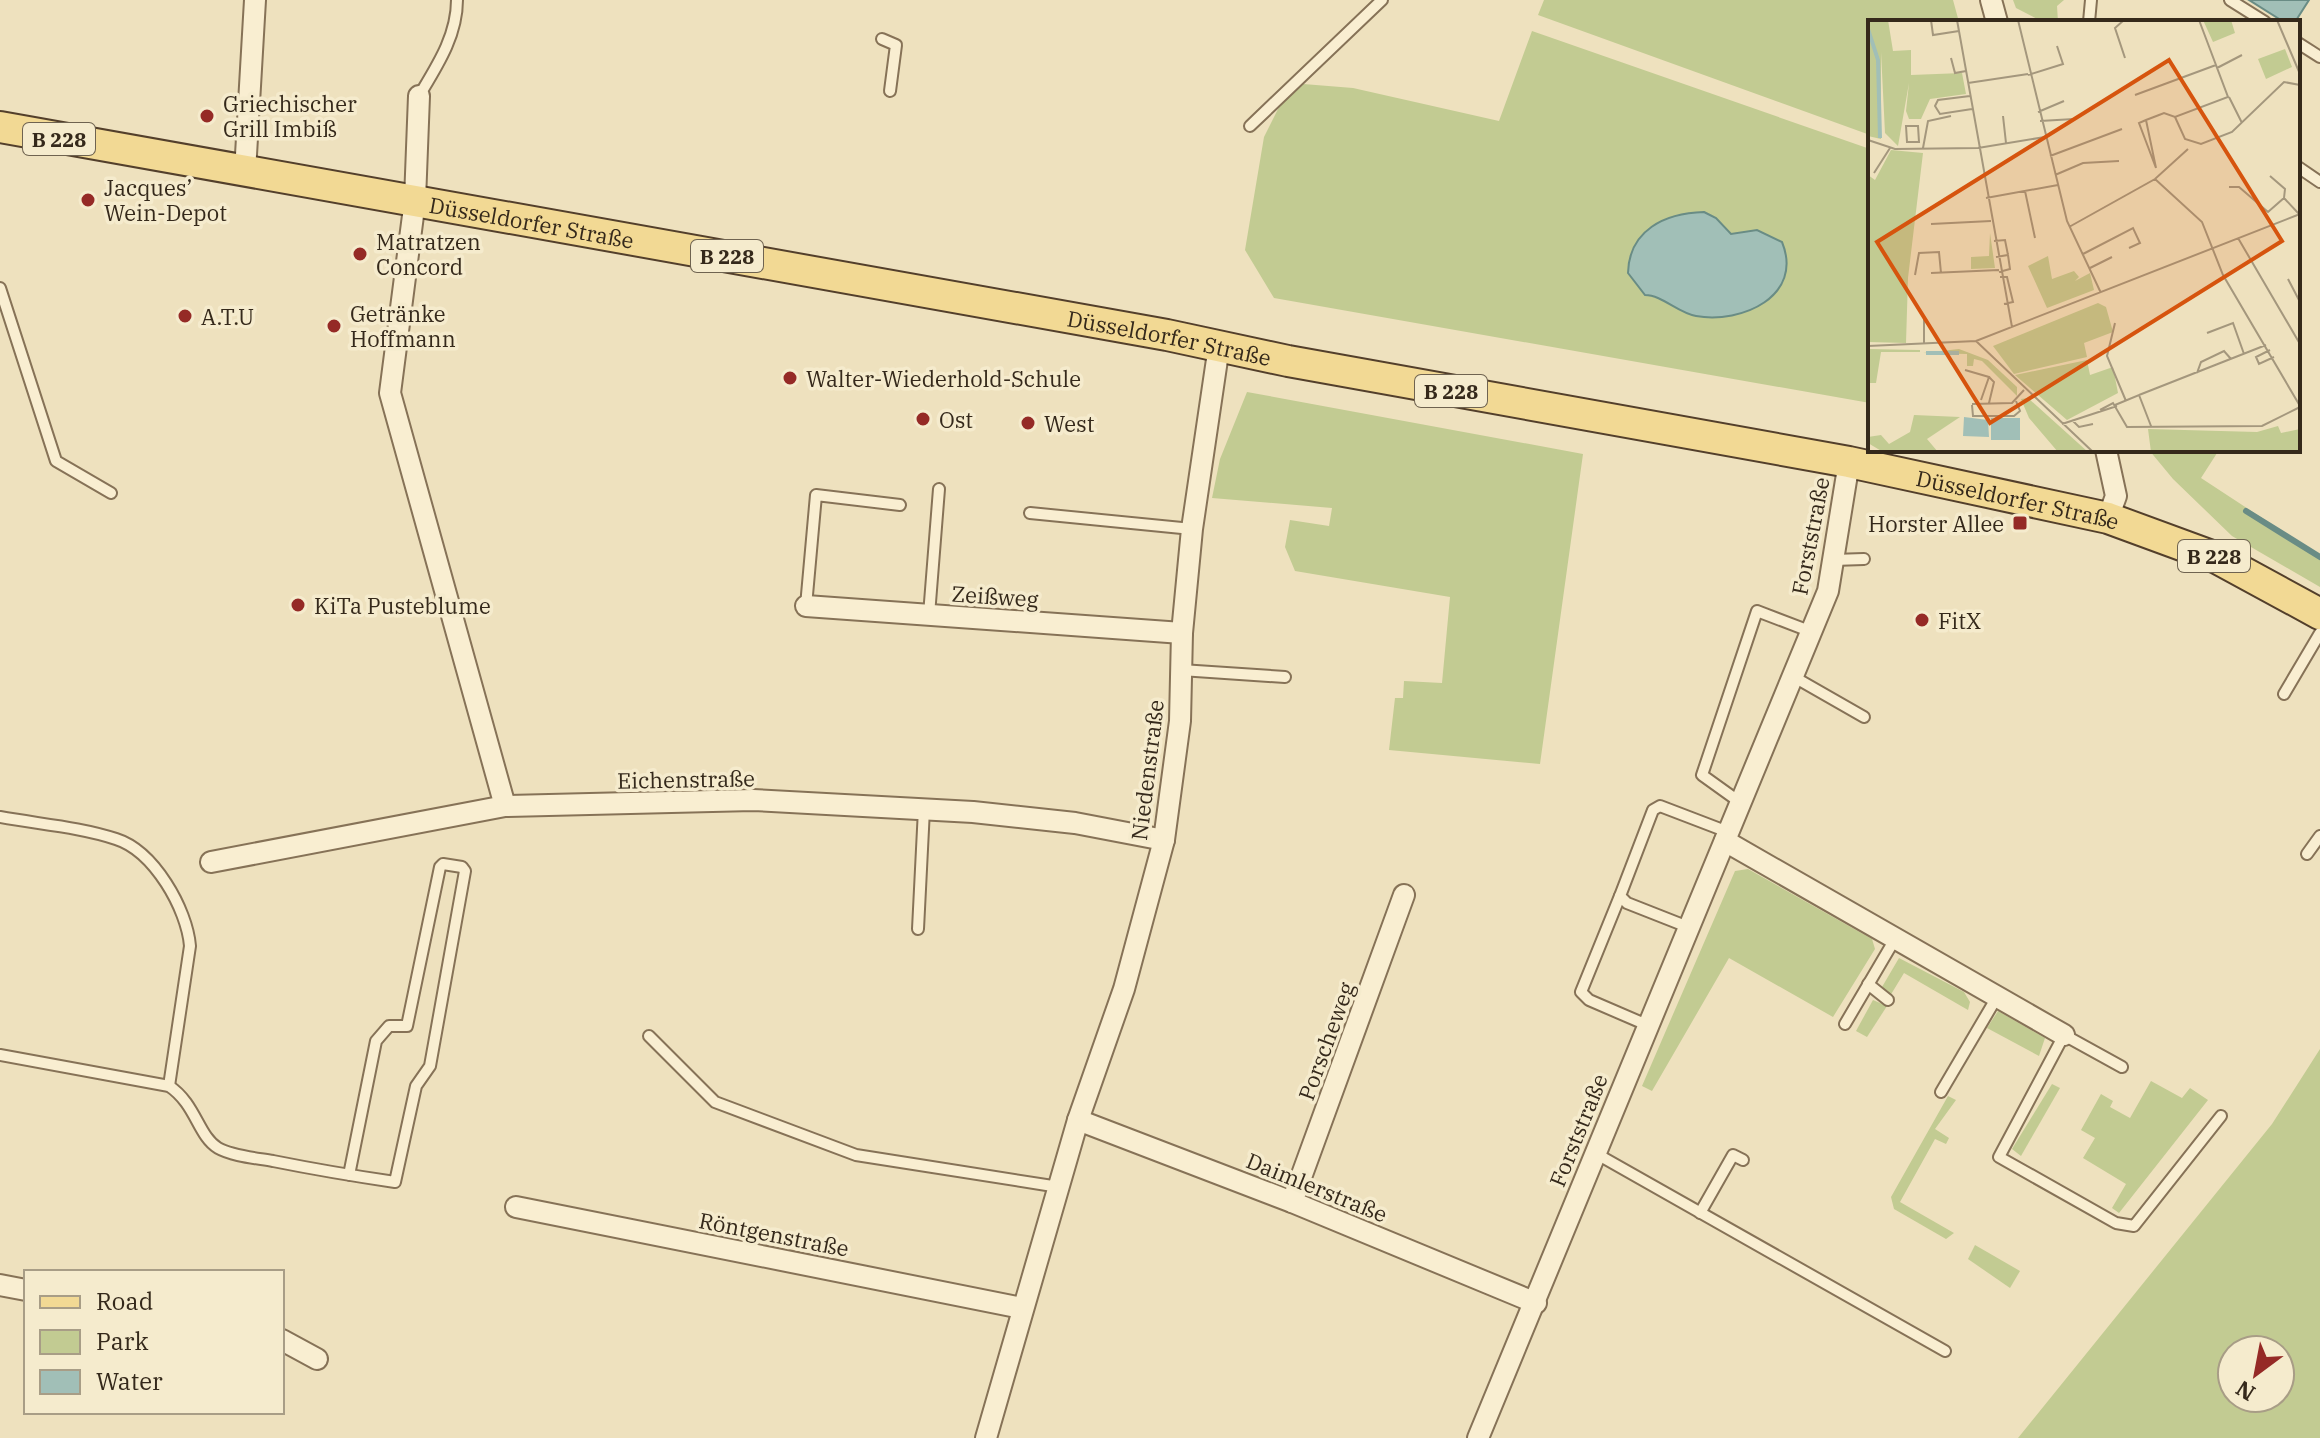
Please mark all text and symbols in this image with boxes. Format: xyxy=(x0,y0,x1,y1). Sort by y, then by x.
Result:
inset map xyxy=(1868,20,2300,452)
place label: Griechischer Grill Imbiß xyxy=(223,89,357,143)
marker: Griechischer Grill Imbiß xyxy=(198,107,216,125)
road number: B 228 xyxy=(23,123,95,155)
place label: Jacques’ Wein-Depot xyxy=(104,173,227,227)
street label: Düsseldorfer Straße xyxy=(427,189,636,254)
marker: Jacques’ Wein-Depot xyxy=(79,191,97,209)
place label: Matratzen Concord xyxy=(376,227,481,281)
road number: B 228 xyxy=(691,240,763,272)
marker: Matratzen Concord xyxy=(351,245,369,263)
place label: Getränke Hoffmann xyxy=(350,299,456,353)
place label: A.T.U xyxy=(201,302,254,331)
street label: Düsseldorfer Straße xyxy=(1065,303,1274,371)
marker: A.T.U xyxy=(176,307,194,325)
marker: Getränke Hoffmann xyxy=(325,317,343,335)
place label: Walter-Wiederhold-Schule xyxy=(806,364,1081,393)
marker: Walter-Wiederhold-Schule xyxy=(781,369,799,387)
road number: B 228 xyxy=(1415,375,1487,407)
place label: Ost xyxy=(939,405,973,434)
place label: West xyxy=(1044,409,1095,438)
marker: Ost xyxy=(914,410,932,428)
marker: West xyxy=(1019,414,1037,432)
street label: Düsseldorfer Straße xyxy=(1914,462,2124,536)
street label: Forststraße xyxy=(1784,475,1836,597)
place label: Horster Allee xyxy=(1868,509,2004,538)
marker: Horster Allee xyxy=(2011,514,2029,532)
road number: B 228 xyxy=(2178,540,2250,572)
street label: Zeißweg xyxy=(950,578,1040,614)
place label: KiTa Pusteblume xyxy=(314,591,491,620)
marker: KiTa Pusteblume xyxy=(289,596,307,614)
place label: FitX xyxy=(1938,606,1981,635)
marker: FitX xyxy=(1913,611,1931,629)
street label: Niedenstraße xyxy=(1124,698,1170,842)
street label: Eichenstraße xyxy=(617,763,755,795)
street label: Porscheweg xyxy=(1291,978,1361,1104)
street label: Forststraße xyxy=(1542,1069,1614,1191)
street label: Daimlerstraße xyxy=(1242,1146,1392,1228)
street label: Röntgenstraße xyxy=(697,1205,851,1263)
legend xyxy=(24,1270,284,1414)
text: Road xyxy=(96,1285,153,1317)
text: Park xyxy=(96,1325,148,1357)
north arrow xyxy=(2216,1334,2296,1414)
text: Water xyxy=(96,1365,163,1397)
text: N xyxy=(2230,1374,2260,1408)

